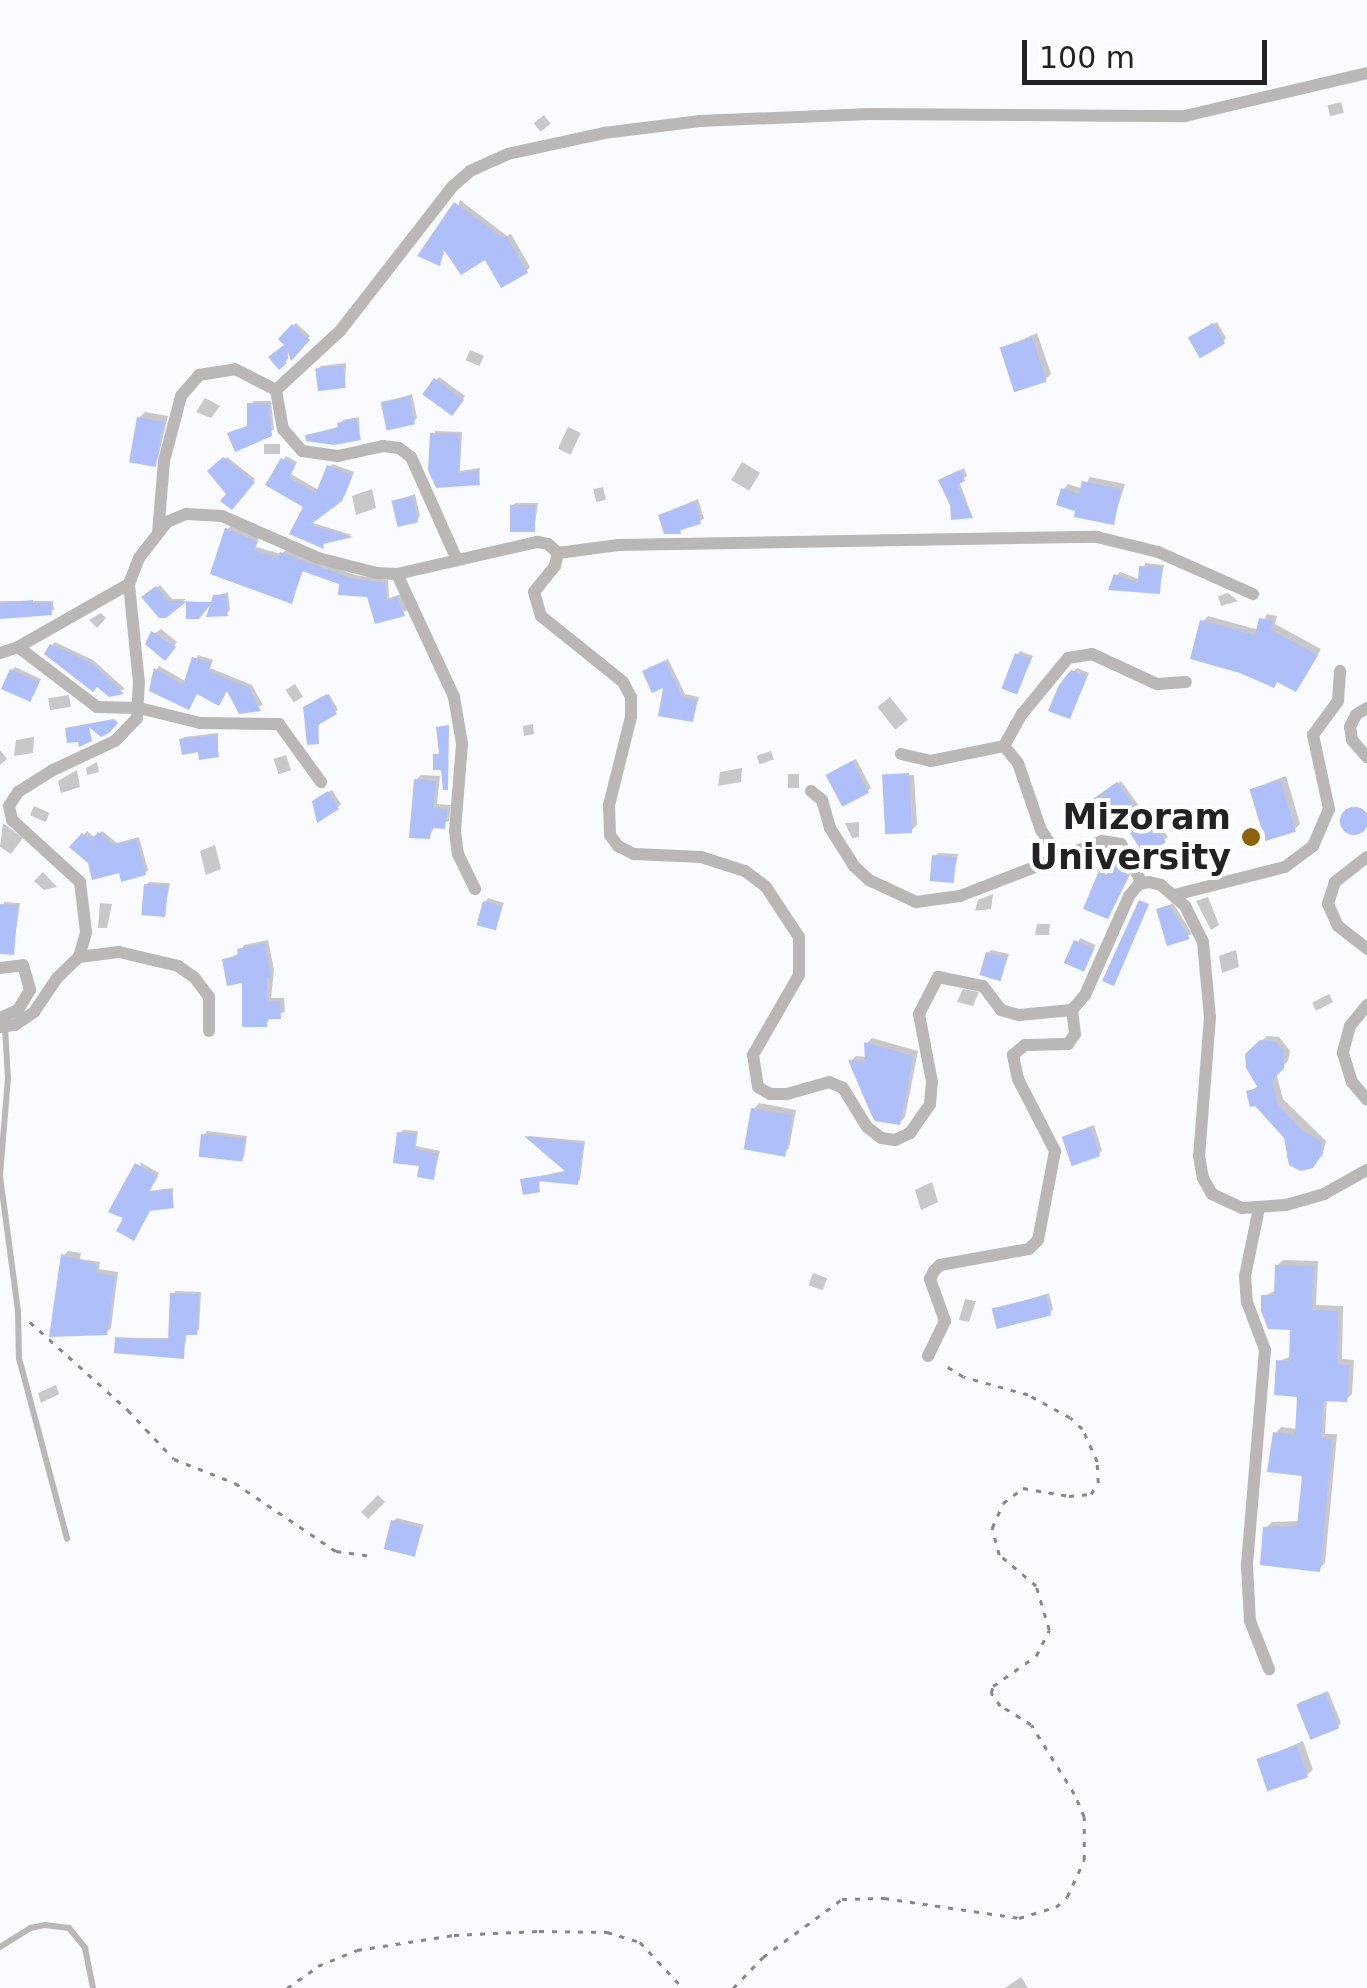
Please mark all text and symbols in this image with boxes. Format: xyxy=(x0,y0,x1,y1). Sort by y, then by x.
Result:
scale bar xyxy=(1027,20,1272,82)
text: 100 m xyxy=(1039,40,1135,75)
place label: Mizoram University xyxy=(1029,796,1231,878)
marker: Mizoram University xyxy=(1240,826,1262,848)

